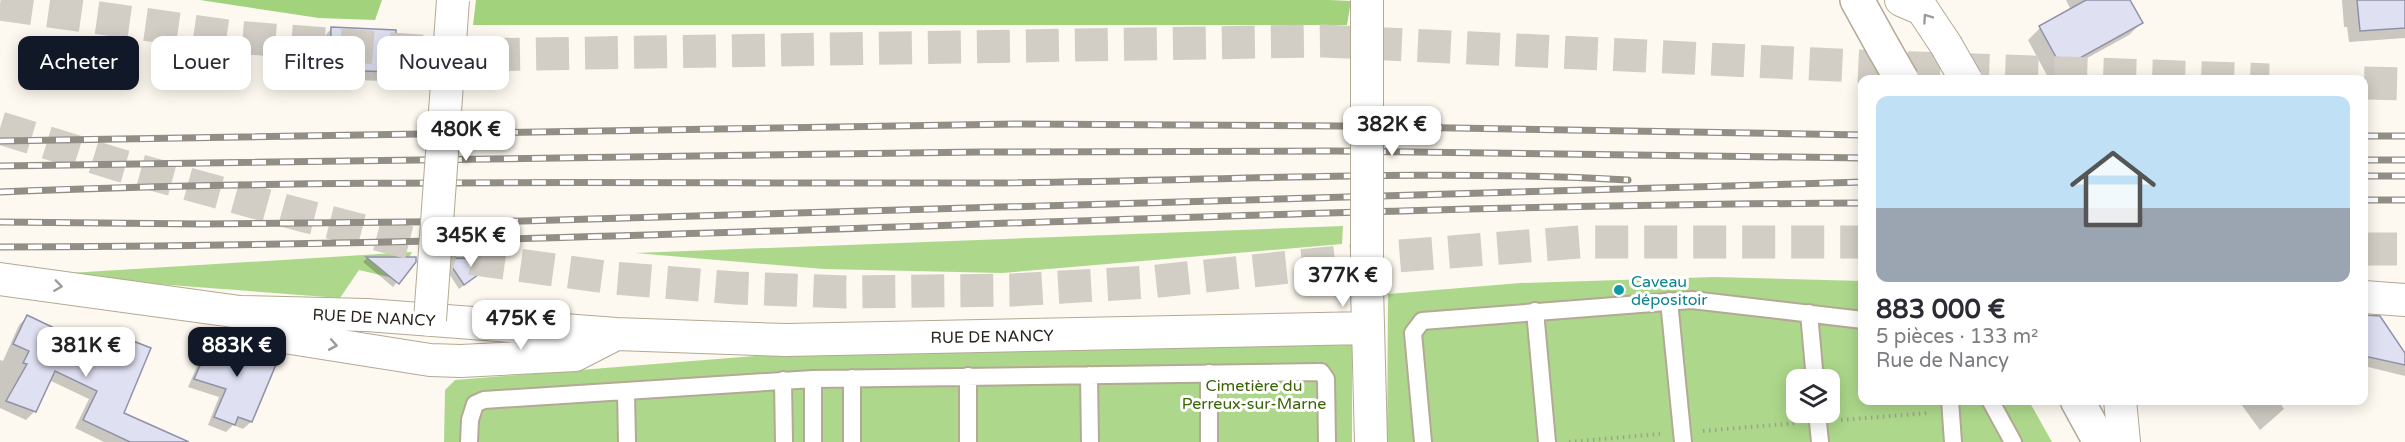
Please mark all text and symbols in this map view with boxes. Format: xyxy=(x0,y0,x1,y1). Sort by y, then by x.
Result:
one-way arrow xyxy=(1923,13,1934,24)
chip: Acheter xyxy=(18,36,139,90)
chip: Louer xyxy=(151,36,251,90)
chip: Filtres xyxy=(263,36,365,90)
chip: Nouveau xyxy=(377,36,509,90)
pin: 382K € xyxy=(1343,106,1441,157)
pin: 480K € xyxy=(417,111,515,162)
text: 382K € xyxy=(1357,113,1427,137)
text: 480K € xyxy=(431,118,501,142)
icon: home xyxy=(2059,135,2167,243)
pin: 345K € xyxy=(422,217,520,268)
text: 345K € xyxy=(436,224,506,248)
pin: 377K € xyxy=(1294,257,1392,308)
text: 377K € xyxy=(1308,264,1378,288)
place label: Caveau dépositoir xyxy=(1631,272,1708,310)
one-way arrow xyxy=(53,280,63,292)
marker: Caveau dépositoir xyxy=(1612,283,1626,297)
text: 883 000 € xyxy=(1876,294,2005,325)
pin: 475K € xyxy=(472,300,570,351)
street label: RUE DE NANCY xyxy=(312,305,436,331)
text: 475K € xyxy=(486,307,556,331)
text: 5 pièces · 133 m² xyxy=(1876,325,2038,349)
street label: RUE DE NANCY xyxy=(930,326,1054,348)
pin: 381K € xyxy=(37,327,135,378)
pin: 883K € xyxy=(188,327,286,378)
text: 381K € xyxy=(51,334,121,358)
text: 883K € xyxy=(202,334,272,358)
one-way arrow xyxy=(328,338,338,351)
text: Rue de Nancy xyxy=(1876,349,2009,373)
map controls xyxy=(1786,369,1840,423)
button: layers xyxy=(1786,369,1840,423)
park label: Cimetière du Perreux-sur-Marne xyxy=(1182,376,1326,414)

